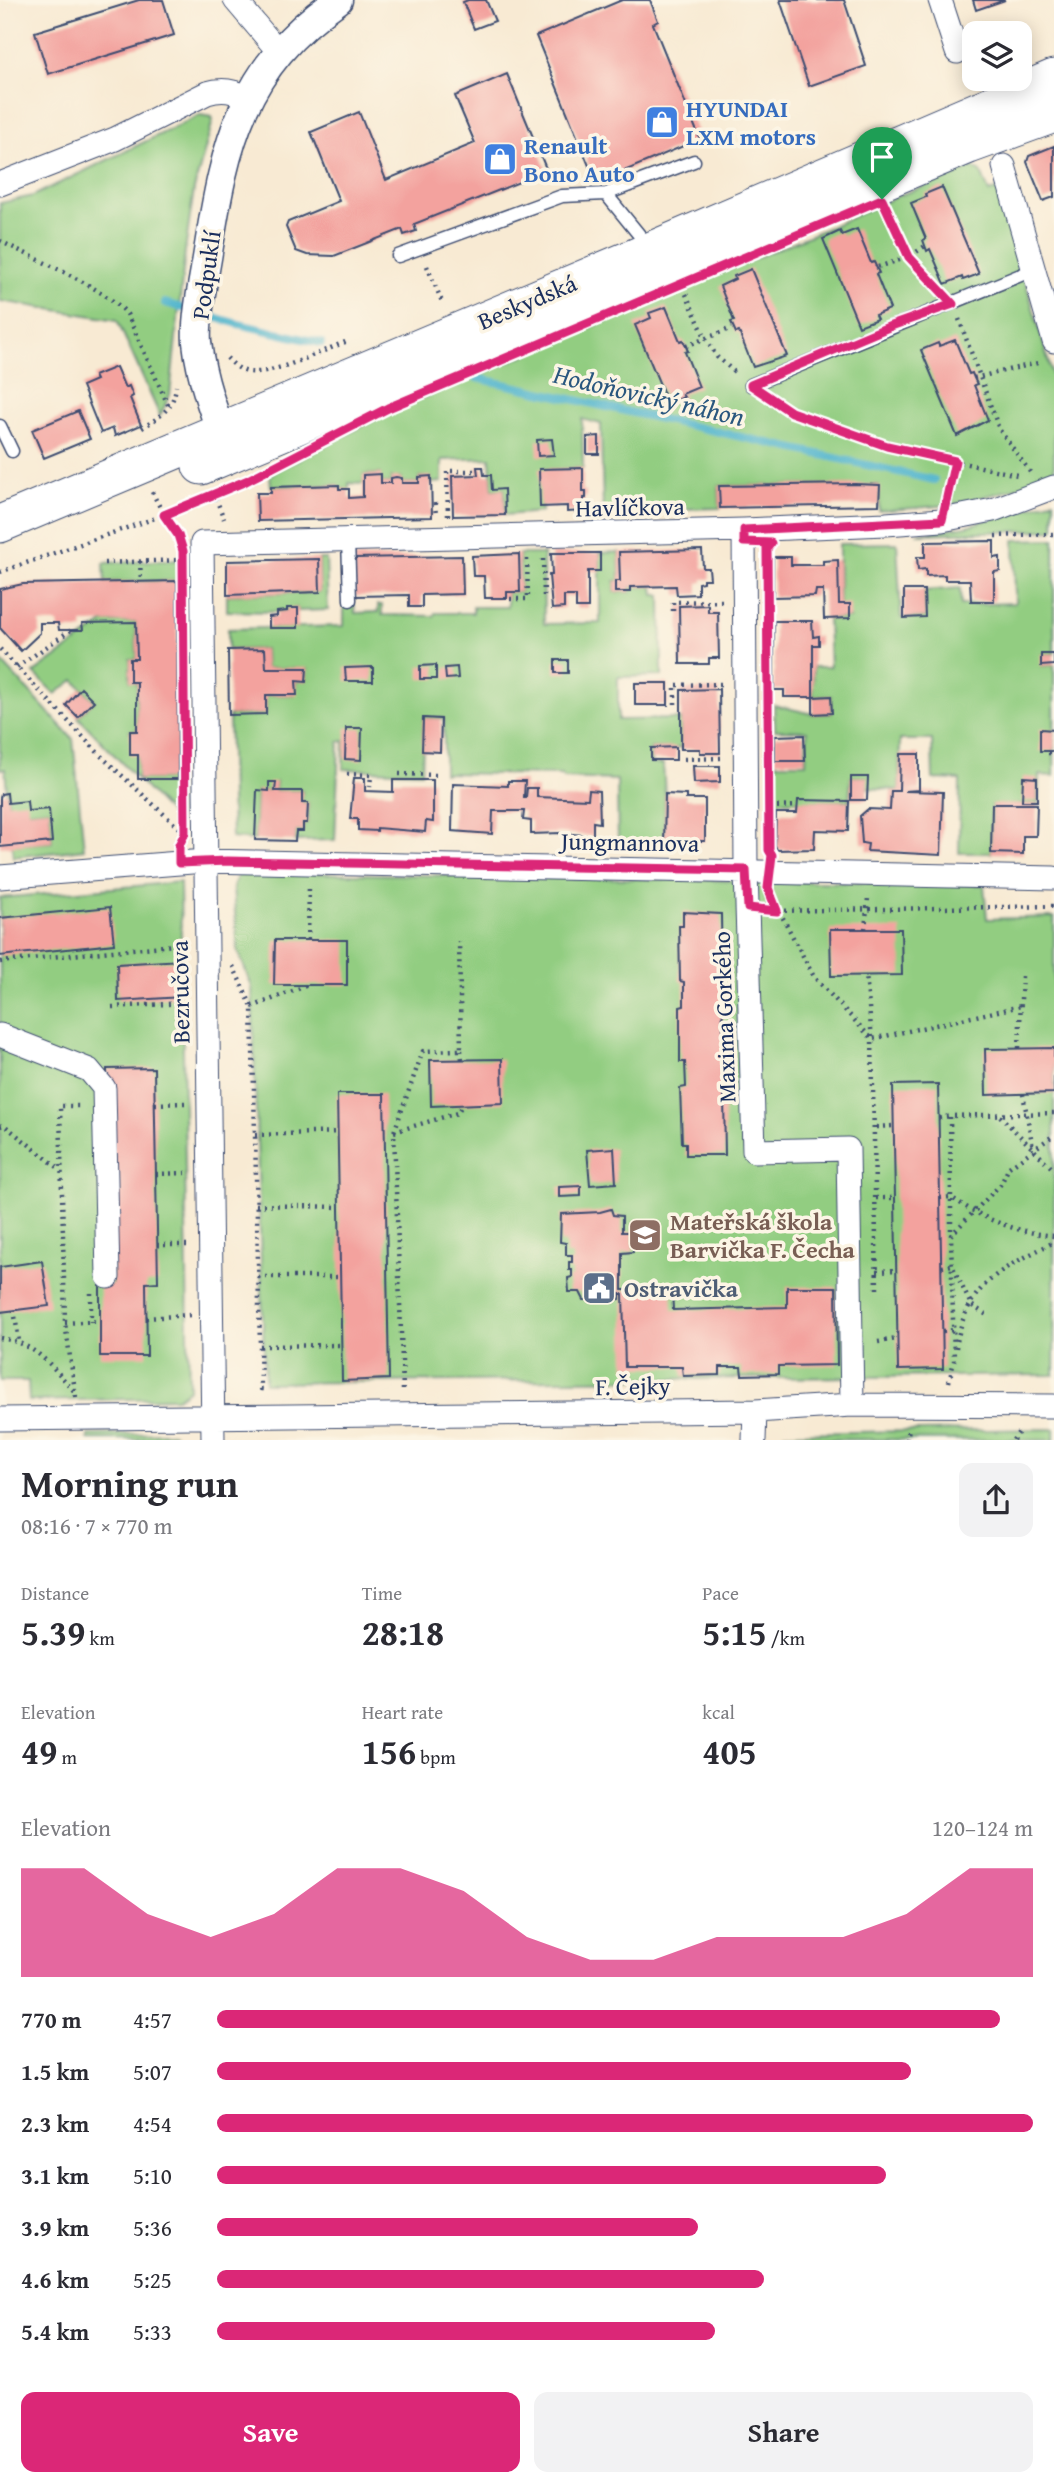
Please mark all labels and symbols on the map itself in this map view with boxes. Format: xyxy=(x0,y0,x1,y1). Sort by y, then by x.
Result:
place label: HYUNDAI LXM motors xyxy=(686,91,816,154)
shop icon: HYUNDAI LXM motors xyxy=(643,103,681,141)
pin xyxy=(852,127,912,199)
place label: Renault Bono Auto xyxy=(524,128,635,191)
shop icon: Renault Bono Auto xyxy=(481,140,519,178)
street label: Podpuklí xyxy=(182,227,230,322)
street label: Beskydská xyxy=(472,265,582,339)
water label: Hodoňovický náhon xyxy=(549,354,748,436)
street label: Havlíčkova xyxy=(575,489,686,525)
street label: Jungmannova xyxy=(557,823,700,861)
street label: Maxima Gorkého xyxy=(704,931,744,1103)
street label: Bezručova xyxy=(162,939,198,1044)
place label: Mateřská škola Barvička F. Čecha xyxy=(670,1204,856,1267)
school or university icon: Mateřská škola Barvička F. Čecha xyxy=(626,1216,664,1254)
public building icon: Ostravička xyxy=(580,1269,618,1307)
place label: Ostravička xyxy=(624,1271,739,1306)
street label: F. Čejky xyxy=(595,1368,671,1404)

